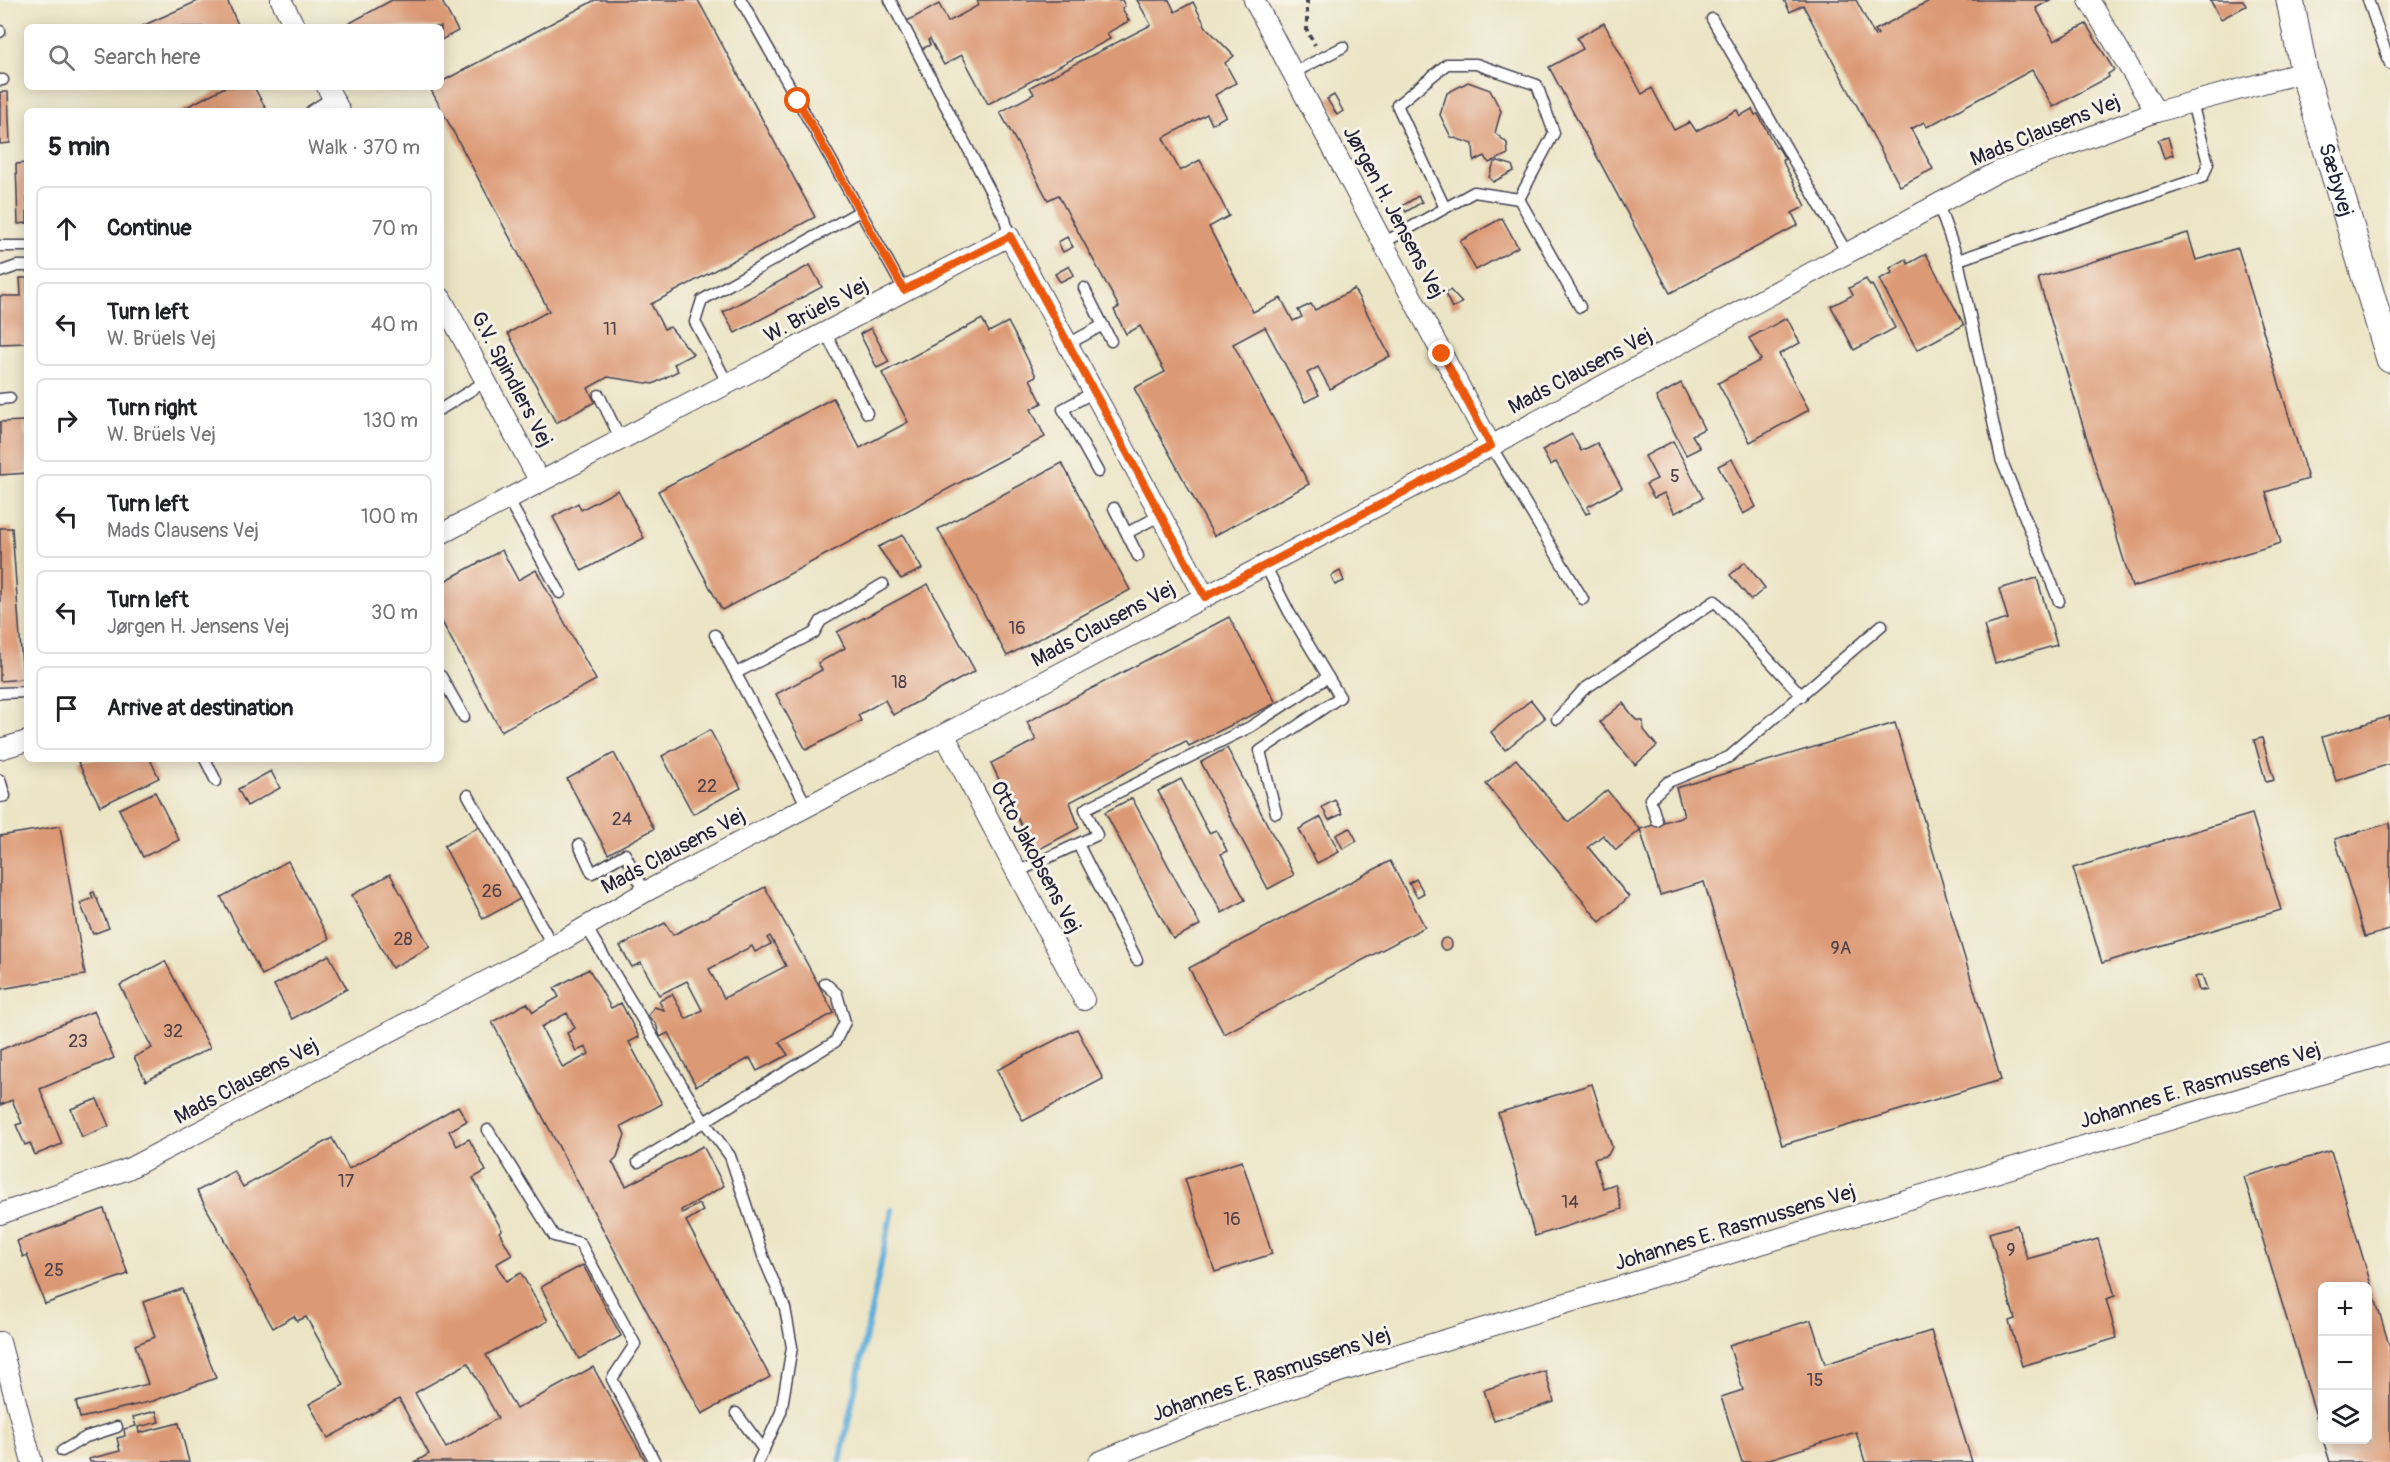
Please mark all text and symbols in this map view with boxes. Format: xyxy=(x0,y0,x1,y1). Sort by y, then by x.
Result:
search box xyxy=(24,24,444,90)
icon: search xyxy=(45,41,78,74)
text: Search here xyxy=(93,43,200,71)
route start xyxy=(784,87,810,113)
street label: Mads Clausens Vej xyxy=(1966,88,2124,173)
street label: Jørgen H. Jensens Vej xyxy=(1337,121,1450,303)
text: 5 min xyxy=(48,131,110,163)
text: Walk · 370 m xyxy=(308,135,420,160)
street label: Sæbyvej xyxy=(2312,140,2360,220)
icon: ahead xyxy=(50,212,83,245)
text: Continue xyxy=(107,214,191,242)
text: 70 m xyxy=(372,216,418,241)
street label: W. Brüels Vej xyxy=(759,272,873,349)
text: Turn left xyxy=(107,298,189,326)
street label: G.V. Spindlers Vej xyxy=(464,307,559,452)
icon: left xyxy=(50,308,83,341)
text: 40 m xyxy=(371,312,418,337)
house number: 11 xyxy=(603,318,617,341)
street label: Mads Clausens Vej xyxy=(1503,322,1657,421)
text: W. Brüels Vej xyxy=(107,326,216,351)
route end xyxy=(1428,340,1454,366)
text: Turn right xyxy=(107,394,197,422)
icon: right xyxy=(50,404,83,437)
text: 130 m xyxy=(363,408,418,433)
text: W. Brüels Vej xyxy=(107,422,216,447)
house number: 5 xyxy=(1670,465,1680,488)
text: Turn left xyxy=(107,490,189,518)
icon: left xyxy=(50,500,83,533)
text: 100 m xyxy=(361,504,418,529)
text: Mads Clausens Vej xyxy=(107,518,259,543)
street label: Mads Clausens Vej xyxy=(1026,575,1180,674)
text: Turn left xyxy=(107,586,189,614)
icon: left xyxy=(50,596,83,629)
text: 30 m xyxy=(371,600,418,625)
text: Jørgen H. Jensens Vej xyxy=(107,614,289,639)
house number: 16 xyxy=(1008,617,1026,640)
house number: 18 xyxy=(891,671,907,694)
icon: arrive xyxy=(50,692,83,725)
text: Arrive at destination xyxy=(107,694,293,722)
house number: 22 xyxy=(697,775,717,798)
street label: Otto Jakobsens Vej xyxy=(984,776,1087,938)
street label: Mads Clausens Vej xyxy=(596,802,750,901)
house number: 24 xyxy=(612,808,633,831)
house number: 26 xyxy=(482,880,502,903)
house number: 28 xyxy=(393,928,413,951)
house number: 9A xyxy=(1831,937,1852,960)
house number: 32 xyxy=(163,1020,183,1043)
house number: 23 xyxy=(68,1030,88,1053)
street label: Mads Clausens Vej xyxy=(169,1032,323,1131)
street label: Johannes E. Rasmussens Vej xyxy=(2076,1036,2324,1135)
house number: 17 xyxy=(338,1170,355,1193)
street label: Johannes E. Rasmussens Vej xyxy=(1611,1178,1859,1277)
house number: 14 xyxy=(1561,1191,1579,1214)
house number: 16 xyxy=(1223,1208,1241,1231)
house number: 9 xyxy=(2006,1239,2016,1262)
house number: 25 xyxy=(44,1259,64,1282)
map controls xyxy=(2318,1282,2372,1444)
button: + xyxy=(2318,1282,2372,1336)
street label: Johannes E. Rasmussens Vej xyxy=(1148,1321,1394,1428)
button: − xyxy=(2318,1336,2372,1390)
house number: 15 xyxy=(1807,1369,1823,1392)
button: layers xyxy=(2318,1390,2372,1444)

